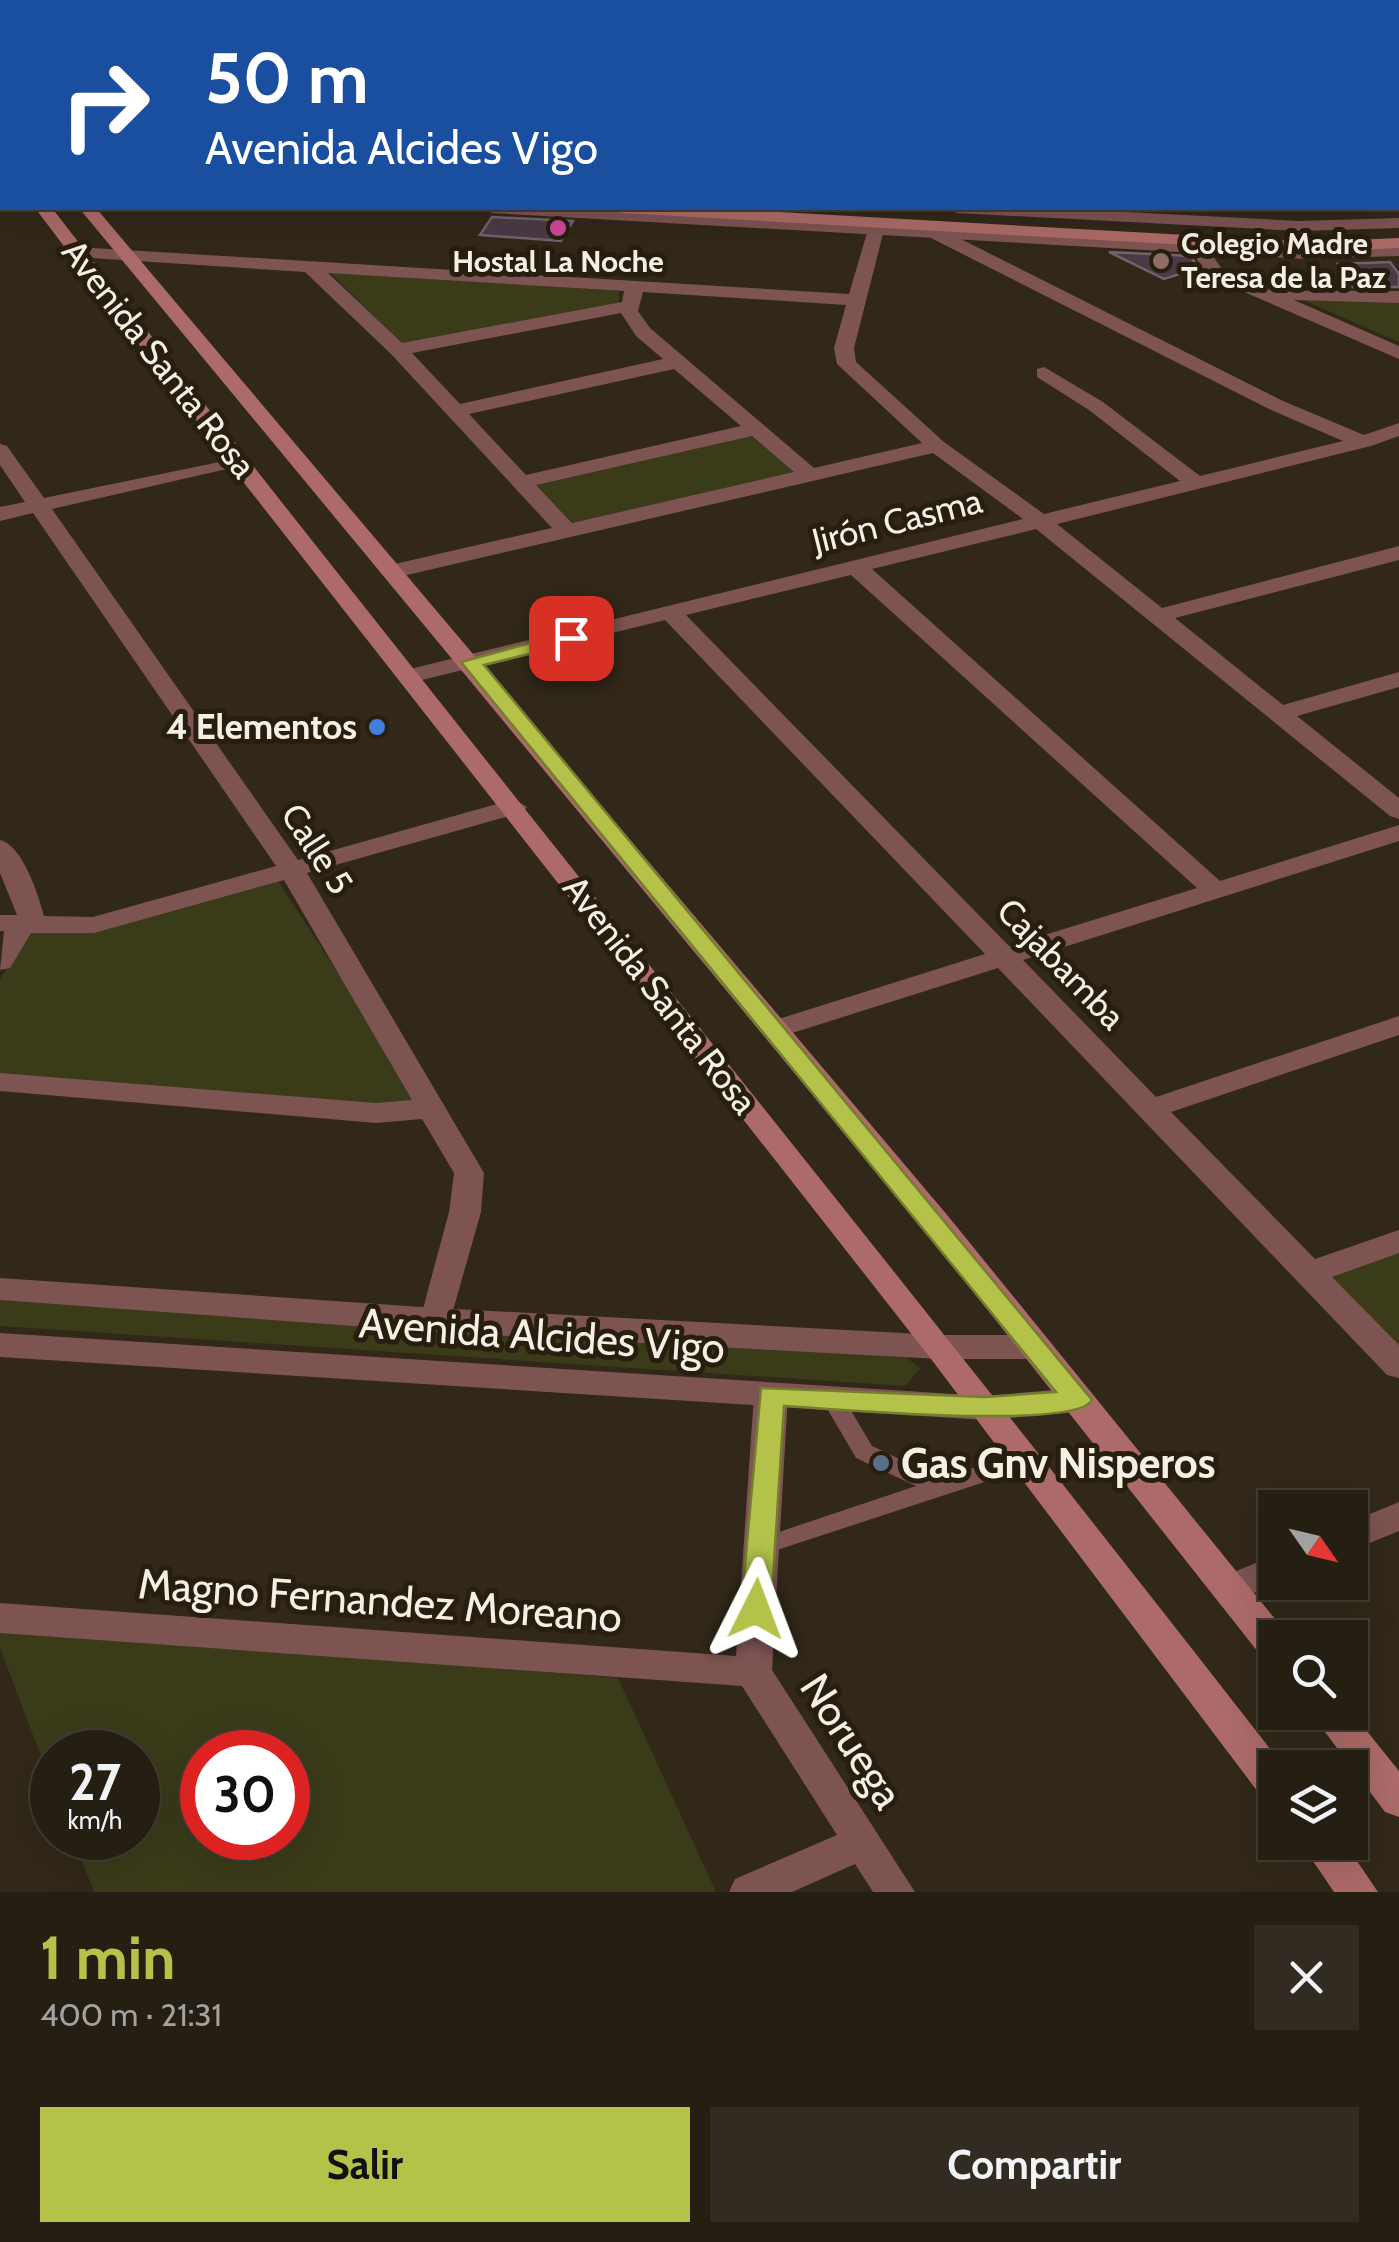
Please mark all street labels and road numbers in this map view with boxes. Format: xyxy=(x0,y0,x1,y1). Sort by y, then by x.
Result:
street label: Avenida Santa Rosa xyxy=(53,231,266,486)
street label: Jirón Casma xyxy=(806,479,987,563)
street label: Calle 5 xyxy=(272,795,363,902)
street label: Avenida Santa Rosa xyxy=(554,867,767,1122)
street label: Cajabamba xyxy=(988,889,1135,1038)
street label: Avenida Alcides Vigo xyxy=(357,1296,727,1374)
street label: Magno Fernandez Moreano xyxy=(136,1557,624,1643)
street label: Noruega xyxy=(789,1664,915,1818)

